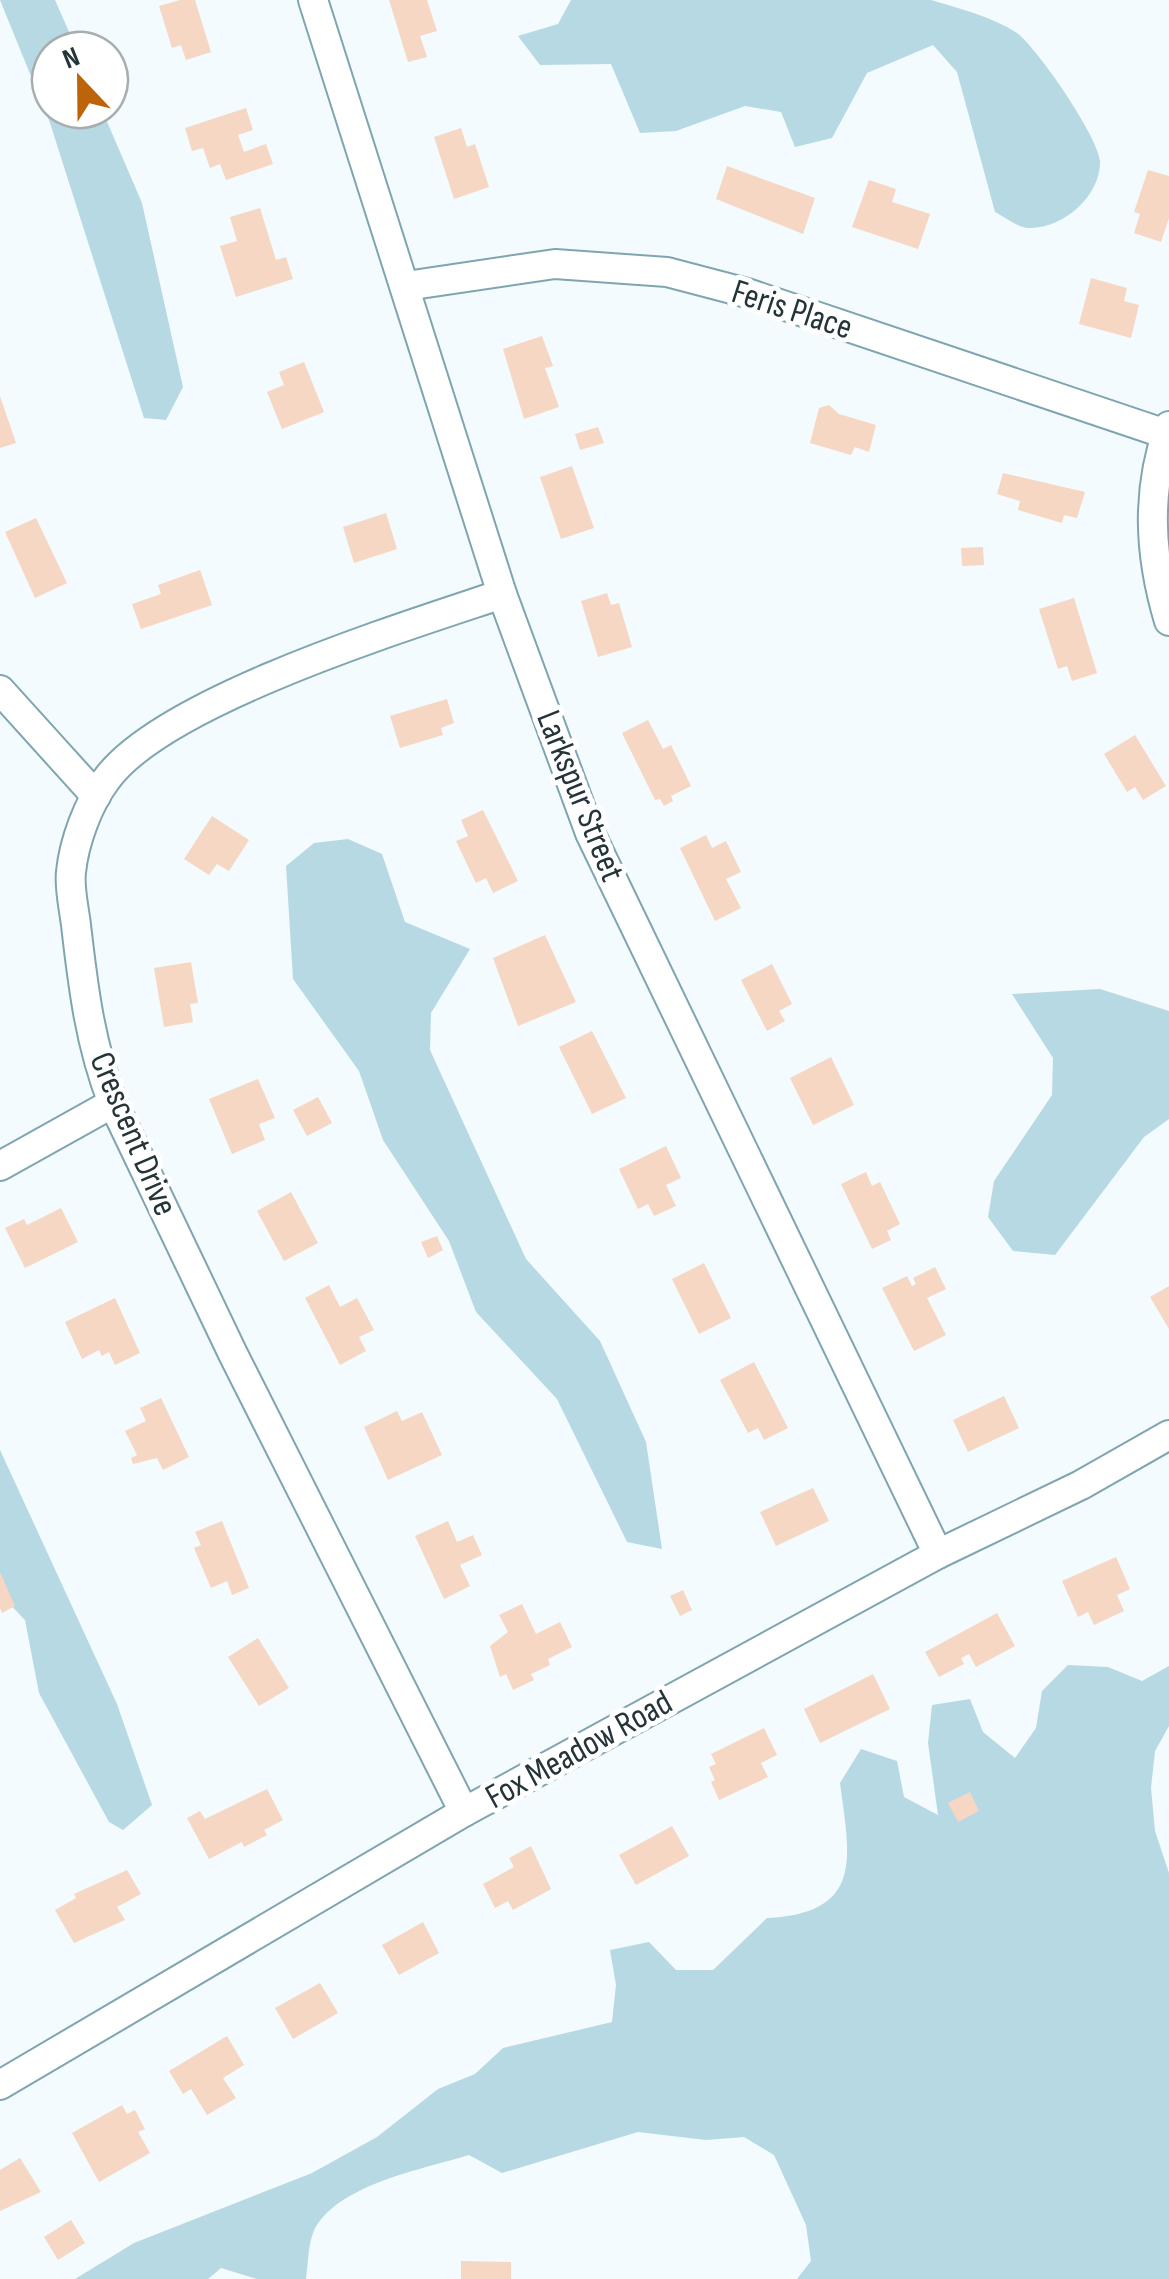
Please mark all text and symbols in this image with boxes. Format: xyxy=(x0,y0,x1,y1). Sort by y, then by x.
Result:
north arrow xyxy=(30,30,130,130)
text: N xyxy=(58,40,84,76)
street label: Feris Place xyxy=(726,270,858,350)
street label: Larkspur Street xyxy=(526,704,634,888)
street label: Crescent Drive xyxy=(79,1046,187,1222)
street label: Fox Meadow Road xyxy=(478,1681,680,1819)

